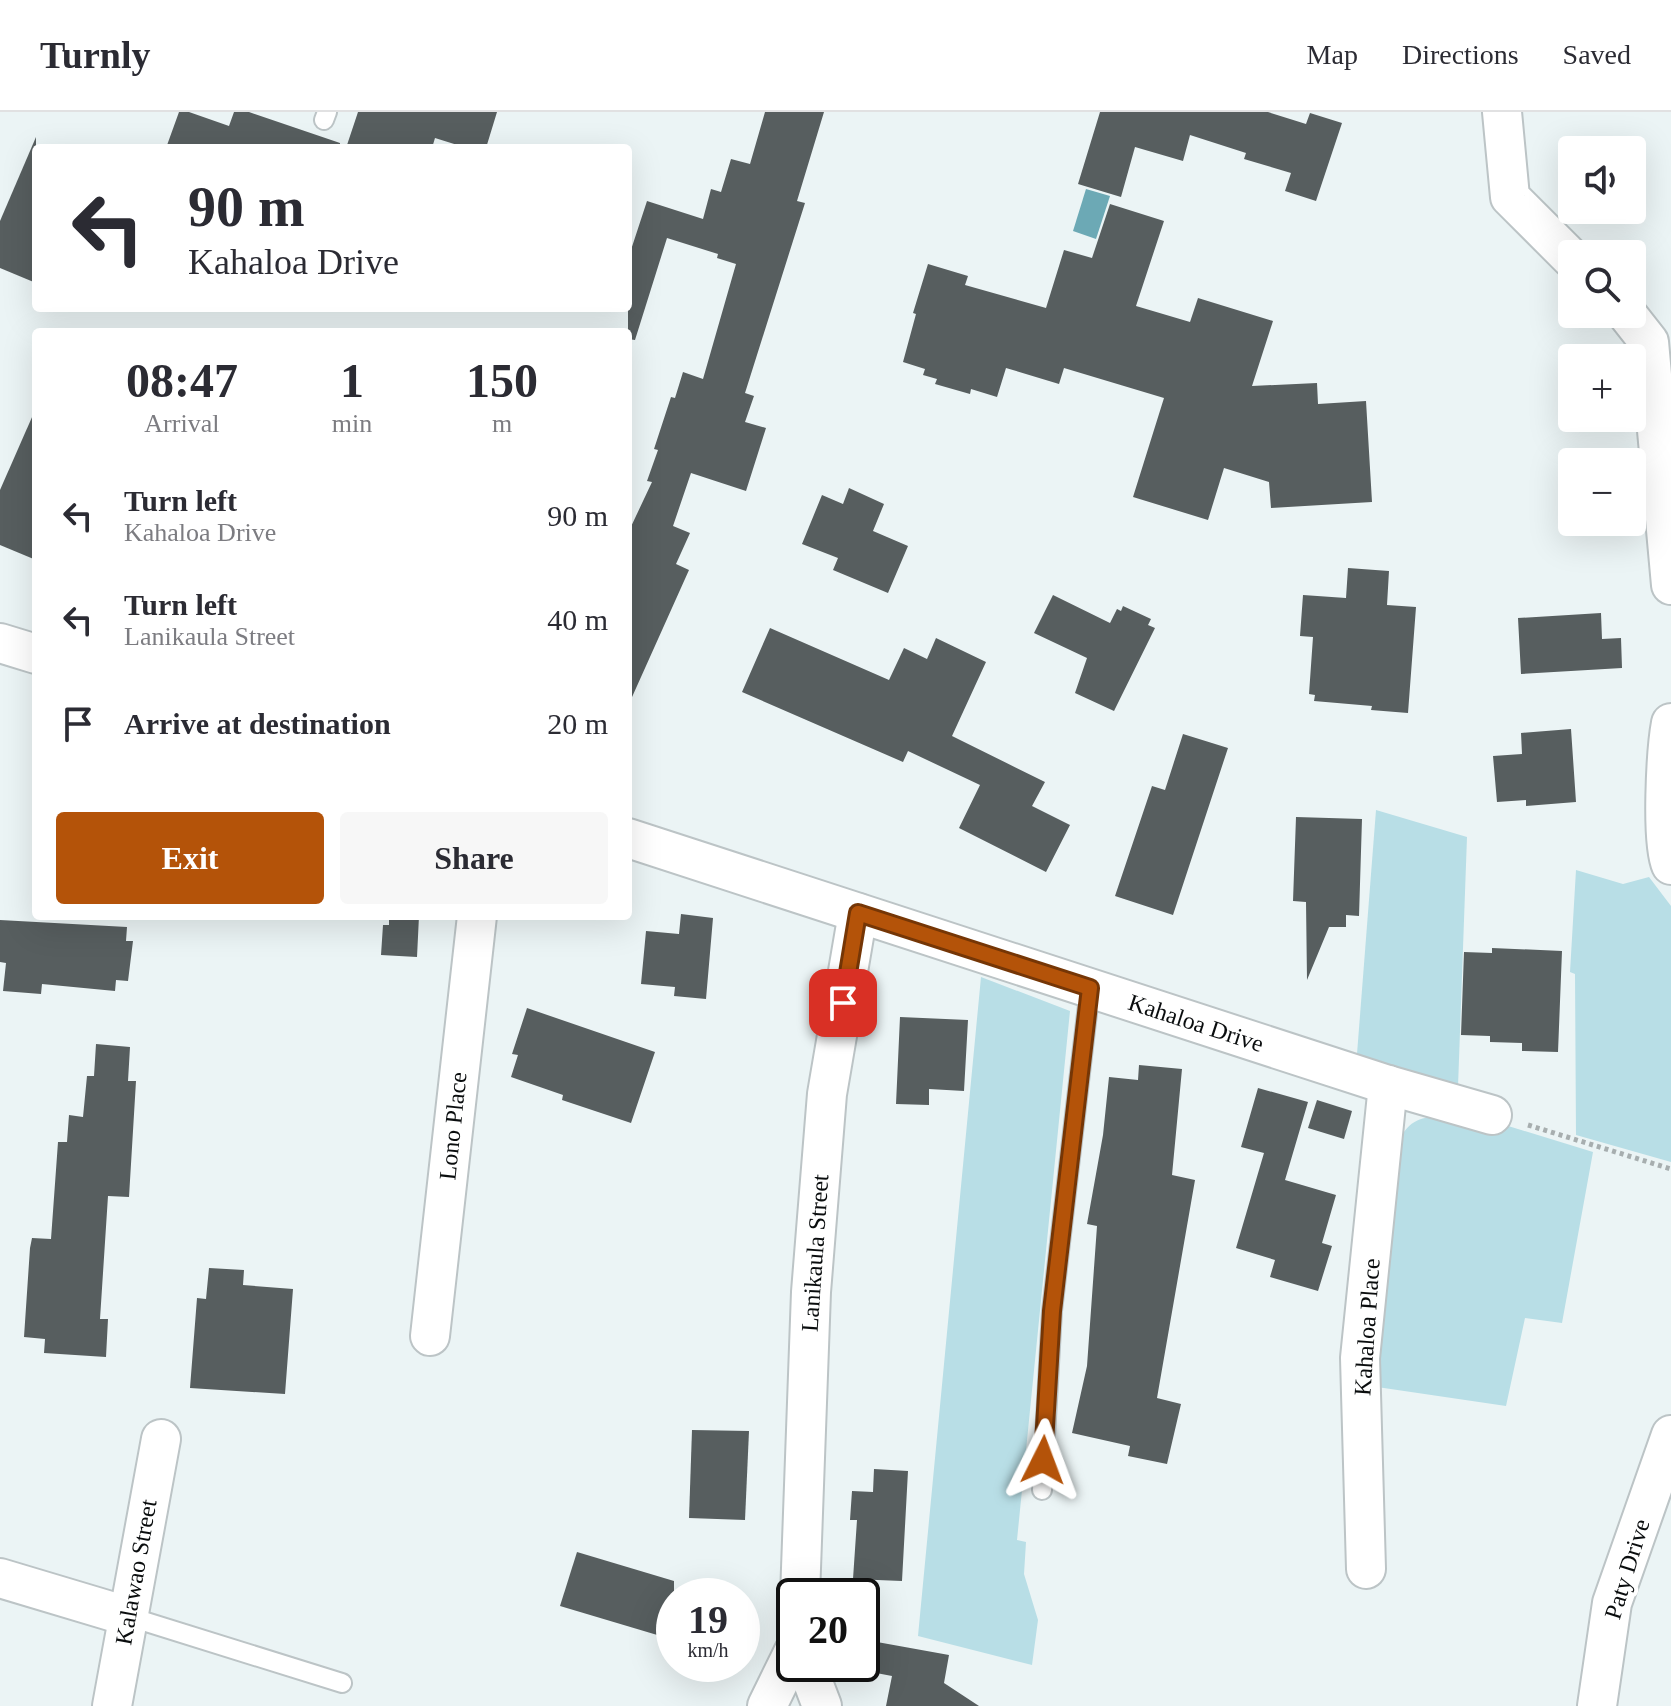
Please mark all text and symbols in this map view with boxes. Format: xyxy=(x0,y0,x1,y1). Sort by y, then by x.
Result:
text: Turnly xyxy=(40,34,151,76)
text: Map xyxy=(1307,39,1358,70)
text: Directions xyxy=(1402,39,1519,70)
text: Saved xyxy=(1563,39,1631,70)
map controls xyxy=(1558,136,1646,536)
button: sound xyxy=(1558,136,1646,224)
icon: left xyxy=(56,176,160,280)
text: 90 m xyxy=(188,176,305,238)
button: search xyxy=(1558,240,1646,328)
text: Kahaloa Drive xyxy=(188,242,399,282)
button: + xyxy=(1558,344,1646,432)
text: 08:47 xyxy=(126,354,238,407)
text: 1 xyxy=(340,354,364,407)
text: 150 xyxy=(466,354,538,407)
text: Arrival xyxy=(144,409,219,438)
text: min xyxy=(332,409,372,438)
text: m xyxy=(492,409,512,438)
button: − xyxy=(1558,448,1646,536)
text: Turn left xyxy=(124,484,237,517)
icon: left xyxy=(56,494,100,538)
text: 90 m xyxy=(547,499,608,532)
text: Kahaloa Drive xyxy=(124,518,276,547)
text: Turn left xyxy=(124,588,237,621)
icon: left xyxy=(56,598,100,642)
text: 40 m xyxy=(547,603,608,636)
text: Lanikaula Street xyxy=(124,622,295,651)
icon: arrive xyxy=(56,702,100,746)
text: Arrive at destination xyxy=(124,707,391,740)
text: 20 m xyxy=(547,707,608,740)
button: Exit xyxy=(56,812,324,904)
button: Share xyxy=(340,812,608,904)
pin xyxy=(809,969,877,1037)
icon: arrive xyxy=(821,981,865,1025)
street label: Kahaloa Drive xyxy=(1125,989,1267,1057)
street label: Lono Place xyxy=(434,1071,472,1181)
street label: Lanikaula Street xyxy=(797,1173,833,1333)
street label: Kahaloa Place xyxy=(1349,1257,1385,1397)
position arrow xyxy=(1001,1418,1085,1502)
street label: Kalawao Street xyxy=(110,1497,162,1647)
street label: Paty Drive xyxy=(1599,1516,1655,1622)
speed limit sign: 20 xyxy=(776,1578,880,1682)
text: 19 xyxy=(688,1597,728,1642)
text: km/h xyxy=(687,1639,729,1661)

